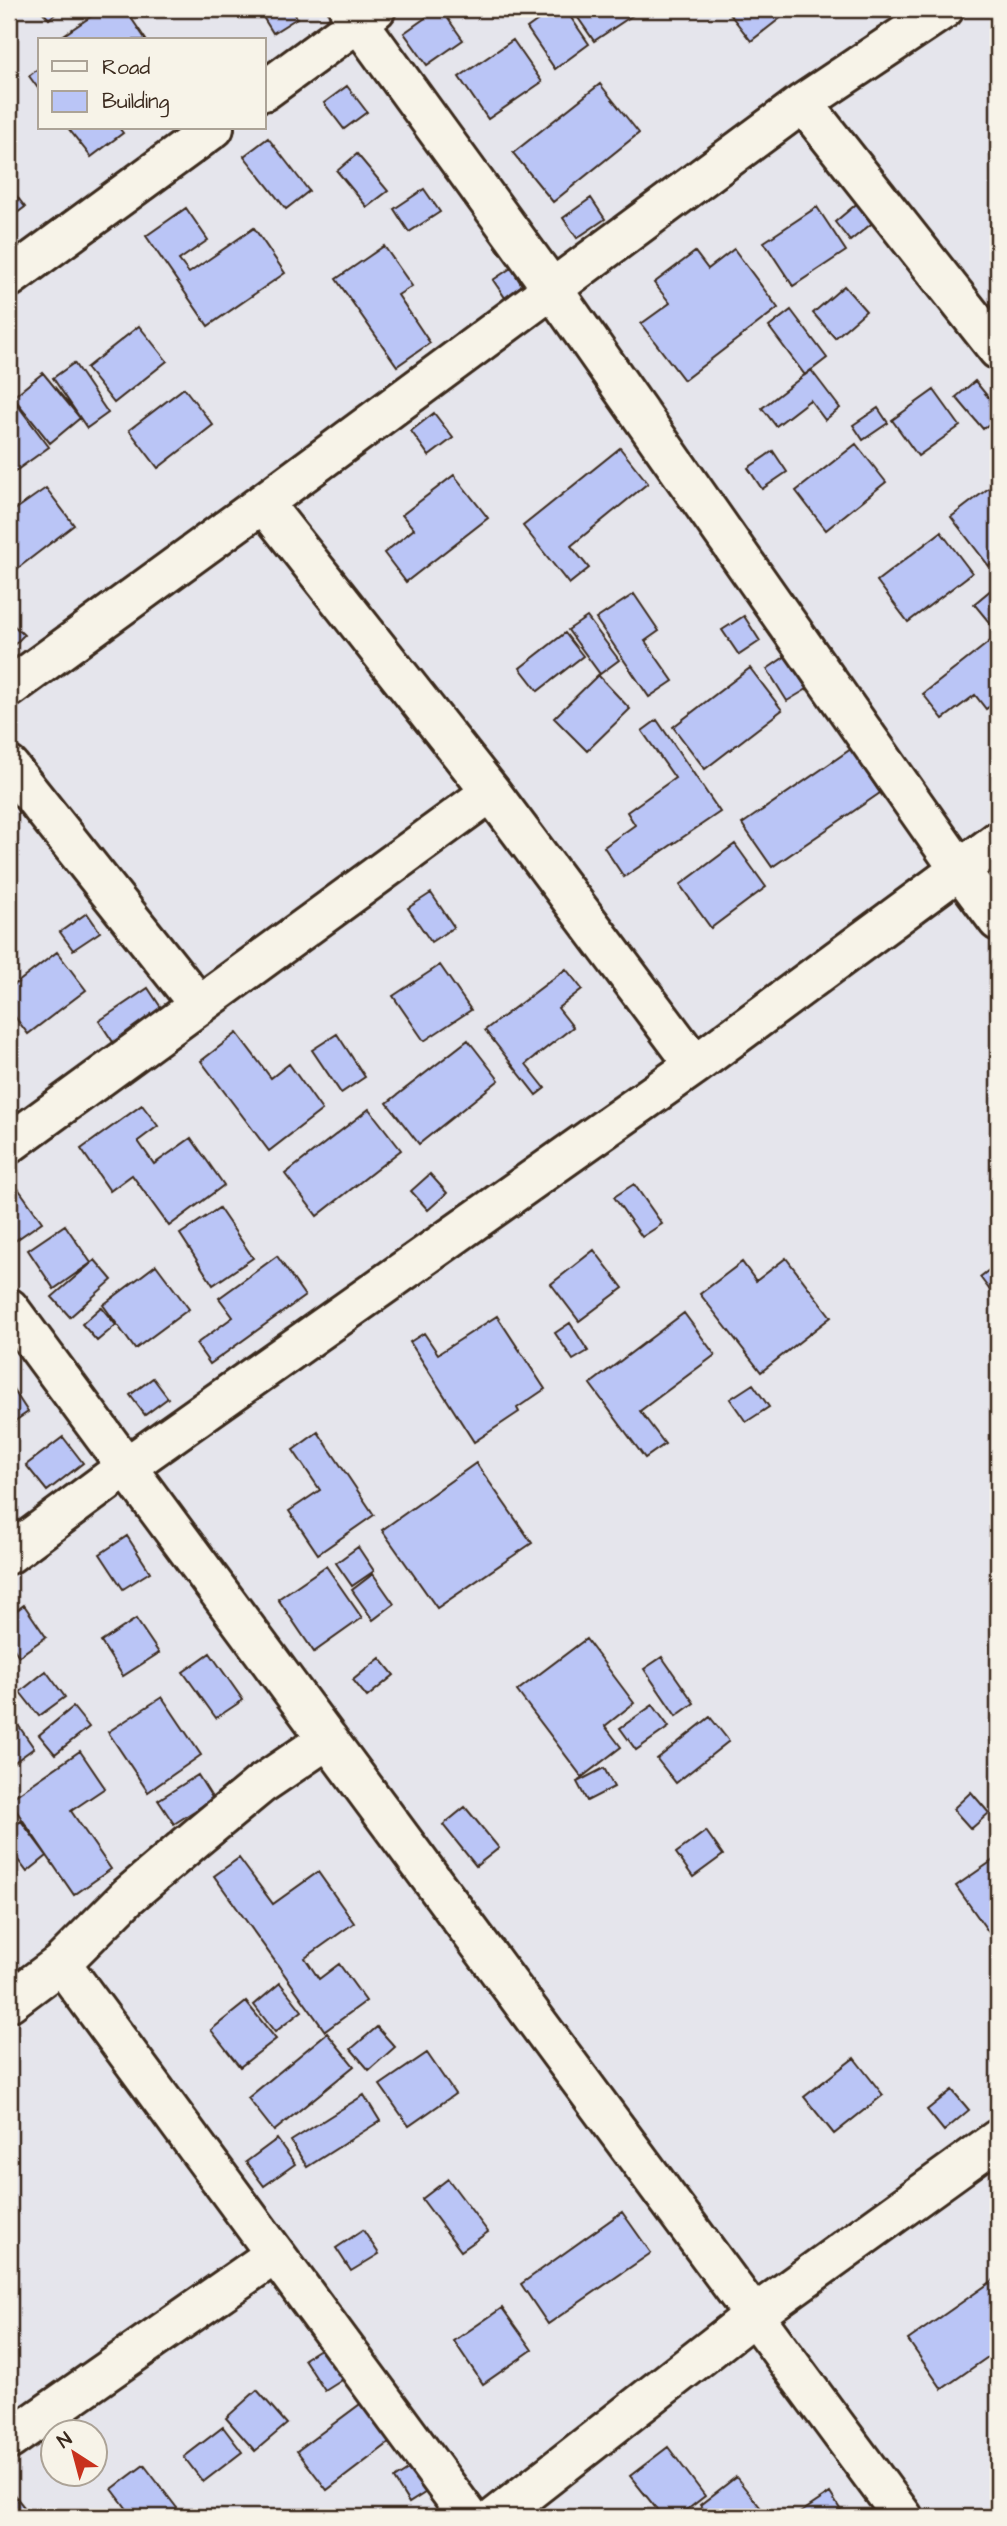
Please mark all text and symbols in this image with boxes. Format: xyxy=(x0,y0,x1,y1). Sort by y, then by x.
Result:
legend xyxy=(38,38,266,130)
text: Road xyxy=(102,53,150,82)
text: Building xyxy=(102,87,170,118)
north arrow xyxy=(38,2418,108,2488)
text: N xyxy=(52,2426,78,2455)

